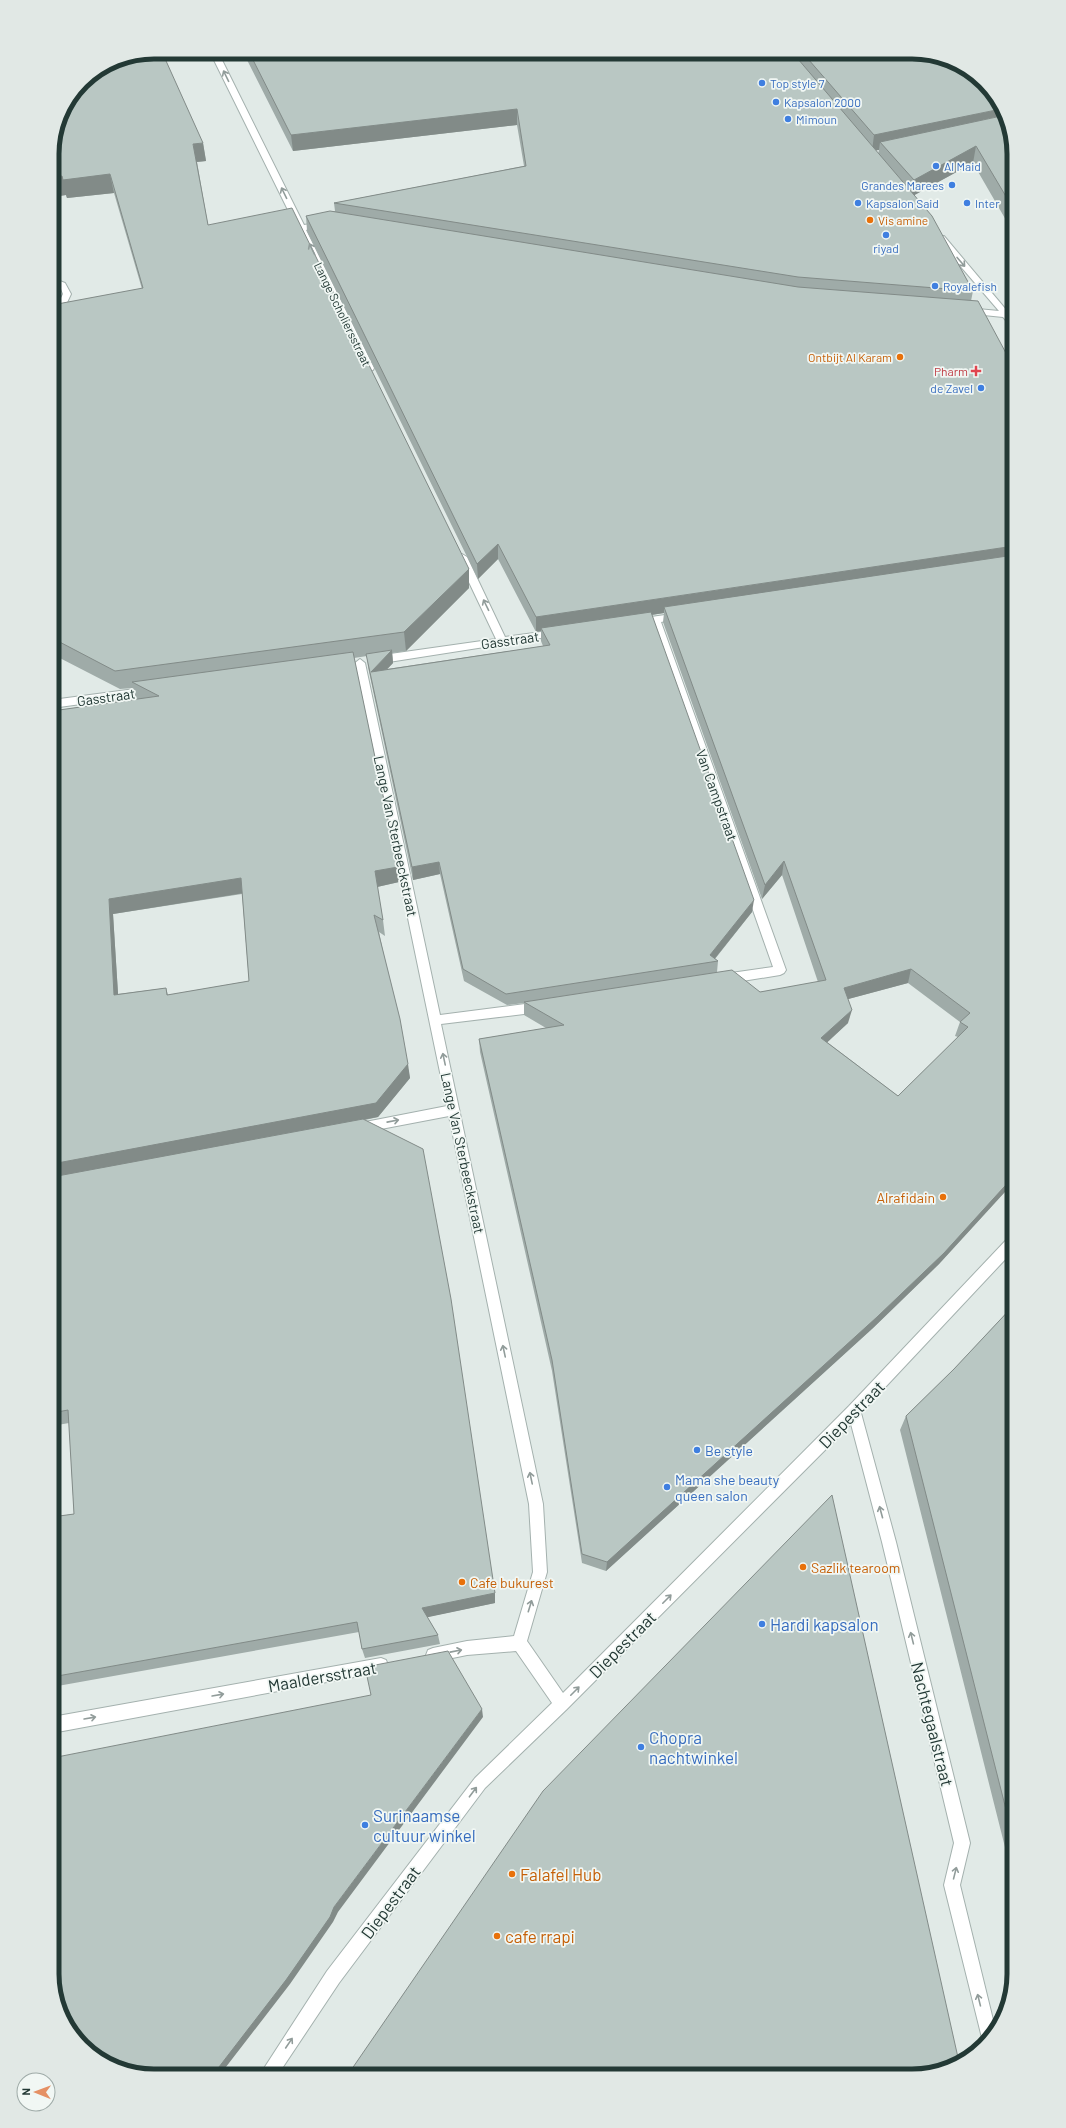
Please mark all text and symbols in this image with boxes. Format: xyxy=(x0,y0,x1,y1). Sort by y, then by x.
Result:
one-way arrow xyxy=(222,71,230,83)
place label: Top style 7 xyxy=(770,76,825,90)
marker: Top style 7 xyxy=(757,78,767,88)
place label: Kapsalon 2000 xyxy=(784,95,861,109)
marker: Kapsalon 2000 xyxy=(771,97,781,107)
place label: Mimoun xyxy=(796,112,837,126)
marker: Mimoun xyxy=(783,114,793,124)
place label: Al Maid xyxy=(944,159,981,173)
marker: Al Maid xyxy=(931,161,941,171)
place label: Grandes Marees xyxy=(861,178,944,192)
marker: Grandes Marees xyxy=(947,180,957,190)
one-way arrow xyxy=(280,187,287,199)
place label: Kapsalon Said xyxy=(866,196,939,210)
place label: Inter xyxy=(975,196,1000,210)
marker: Kapsalon Said xyxy=(853,198,863,208)
marker: Inter xyxy=(962,198,972,208)
place label: Vis amine xyxy=(878,213,928,227)
marker: Vis amine xyxy=(865,215,875,225)
marker: riyad xyxy=(881,230,891,240)
place label: riyad xyxy=(873,241,899,255)
one-way arrow xyxy=(308,244,315,256)
one-way arrow xyxy=(956,256,965,266)
street label: Lange Scholiersstraat xyxy=(312,260,374,368)
place label: Royalefish xyxy=(943,279,997,293)
marker: Royalefish xyxy=(930,281,940,291)
place label: Ontbijt Al Karam xyxy=(808,350,892,364)
marker: Ontbijt Al Karam xyxy=(895,352,905,362)
place label: Pharm xyxy=(934,364,968,378)
marker: Pharm xyxy=(971,366,981,376)
place label: de Zavel xyxy=(930,381,973,395)
marker: de Zavel xyxy=(976,383,986,393)
one-way arrow xyxy=(482,599,489,611)
street label: Gasstraat xyxy=(480,628,540,652)
street label: Gasstraat xyxy=(76,685,136,709)
street label: Van Campstraat xyxy=(693,747,741,843)
street label: Lange Van Sterbeeckstraat xyxy=(371,754,421,918)
one-way arrow xyxy=(439,1053,447,1066)
street label: Lange Van Sterbeeckstraat xyxy=(438,1071,488,1235)
one-way arrow xyxy=(386,1117,399,1125)
place label: Alrafidain xyxy=(877,1189,935,1206)
marker: Alrafidain xyxy=(938,1192,948,1202)
one-way arrow xyxy=(500,1345,508,1358)
street label: Diepestraat xyxy=(814,1376,888,1452)
place label: Be style xyxy=(705,1442,753,1459)
marker: Be style xyxy=(692,1445,702,1455)
place label: Mama she beauty queen salon xyxy=(675,1471,780,1504)
one-way arrow xyxy=(526,1472,534,1485)
marker: Mama she beauty queen salon xyxy=(662,1482,672,1492)
one-way arrow xyxy=(876,1506,884,1519)
place label: Sazlik tearoom xyxy=(811,1559,900,1576)
marker: Sazlik tearoom xyxy=(798,1562,808,1572)
place label: Cafe bukurest xyxy=(470,1574,554,1591)
marker: Cafe bukurest xyxy=(457,1577,467,1587)
one-way arrow xyxy=(662,1594,672,1604)
one-way arrow xyxy=(527,1600,534,1613)
street label: Diepestraat xyxy=(584,1606,660,1682)
place label: Hardi kapsalon xyxy=(770,1614,879,1634)
marker: Hardi kapsalon xyxy=(757,1619,767,1629)
one-way arrow xyxy=(908,1632,915,1645)
one-way arrow xyxy=(449,1646,462,1654)
street label: Maaldersstraat xyxy=(266,1657,378,1695)
street label: Nachtegaalstraat xyxy=(908,1660,958,1788)
one-way arrow xyxy=(570,1686,580,1696)
one-way arrow xyxy=(211,1690,224,1698)
one-way arrow xyxy=(84,1714,97,1722)
place label: Chopra nachtwinkel xyxy=(649,1727,738,1767)
marker: Chopra nachtwinkel xyxy=(636,1742,646,1752)
one-way arrow xyxy=(469,1787,477,1798)
place label: Surinaamse cultuur winkel xyxy=(373,1805,476,1845)
marker: Surinaamse cultuur winkel xyxy=(360,1820,370,1830)
street label: Diepestraat xyxy=(356,1862,424,1942)
place label: Falafel Hub xyxy=(520,1864,601,1884)
one-way arrow xyxy=(951,1867,959,1880)
marker: Falafel Hub xyxy=(507,1869,517,1879)
place label: cafe rrapi xyxy=(505,1926,575,1946)
marker: cafe rrapi xyxy=(492,1931,502,1941)
one-way arrow xyxy=(975,1993,983,2006)
one-way arrow xyxy=(284,2038,293,2049)
north arrow xyxy=(16,2072,56,2112)
text: N xyxy=(19,2088,32,2096)

